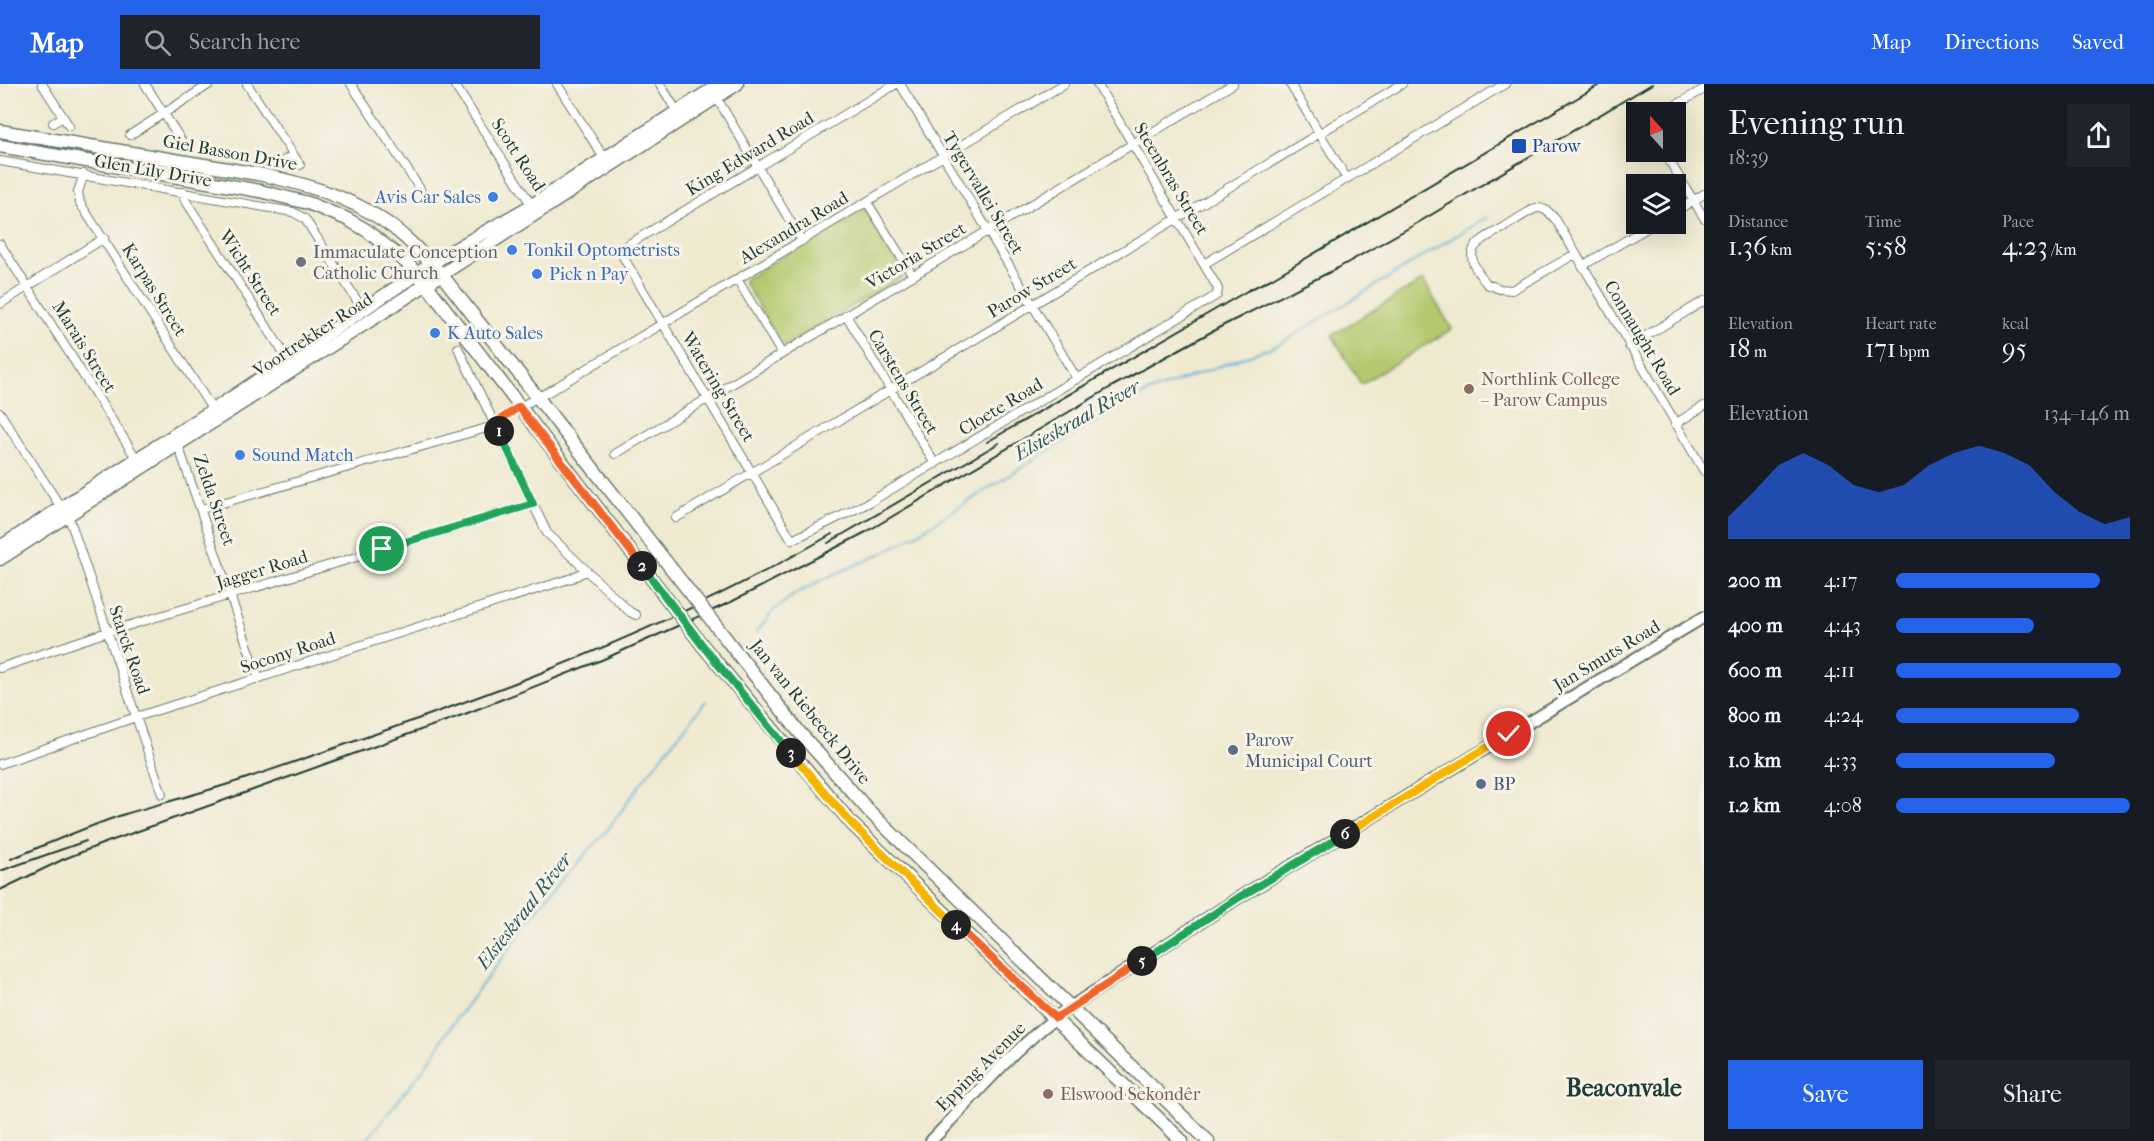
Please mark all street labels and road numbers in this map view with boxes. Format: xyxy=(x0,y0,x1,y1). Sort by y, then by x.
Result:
street label: King Edward Road xyxy=(682,107,818,201)
street label: Scott Road xyxy=(487,114,550,196)
street label: Steenbras Street xyxy=(1129,119,1213,239)
street label: Tygervallei Street xyxy=(938,128,1028,259)
street label: Giel Basson Drive xyxy=(161,131,299,175)
street label: Glen Lily Drive xyxy=(93,150,214,192)
street label: Alexandra Road xyxy=(735,187,852,269)
street label: Victoria Street xyxy=(861,218,970,295)
street label: Wicht Street xyxy=(214,225,286,320)
street label: Karpas Street xyxy=(117,240,191,341)
street label: Parow Street xyxy=(984,253,1081,323)
street label: Connaught Road xyxy=(1599,277,1685,399)
street label: Voortrekker Road xyxy=(249,288,377,382)
street label: Marais Street xyxy=(48,297,121,397)
street label: Carstens Street xyxy=(863,326,943,439)
street label: Watering Street xyxy=(676,327,759,446)
street label: Cloete Road xyxy=(955,374,1047,440)
street label: Zelda Street xyxy=(189,451,240,549)
street label: Jagger Road xyxy=(212,546,310,594)
street label: Starck Road xyxy=(104,603,154,697)
street label: Jan Smuts Road xyxy=(1548,616,1664,697)
street label: Socony Road xyxy=(238,628,338,678)
street label: Jan van Riebeeck Drive xyxy=(744,634,875,789)
street label: Epping Avenue xyxy=(932,1018,1030,1116)

